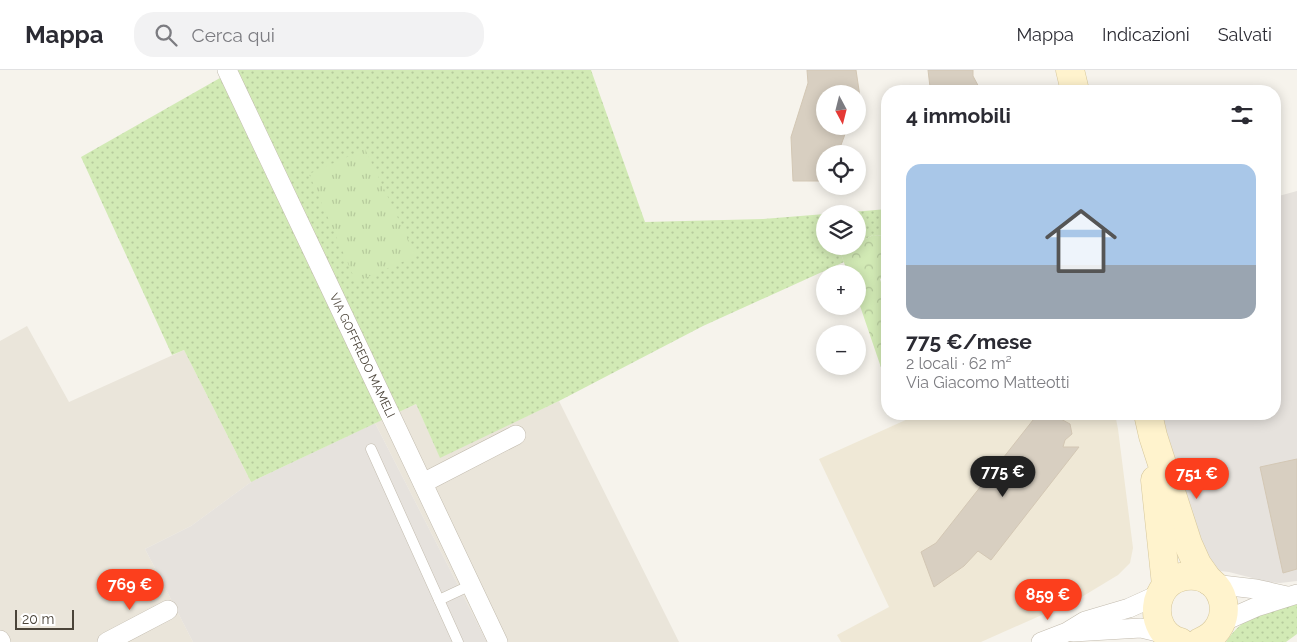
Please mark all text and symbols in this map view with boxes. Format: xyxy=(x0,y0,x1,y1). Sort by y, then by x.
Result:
search box xyxy=(134,12,484,57)
text: Mappa xyxy=(25,20,104,49)
icon: search xyxy=(152,21,180,49)
text: Cerca qui xyxy=(192,24,275,46)
text: Mappa xyxy=(1016,24,1074,45)
text: Indicazioni xyxy=(1102,24,1190,45)
text: Salvati xyxy=(1218,24,1272,45)
north arrow xyxy=(816,85,866,135)
map controls xyxy=(816,85,866,375)
icon: filters xyxy=(1228,101,1256,129)
text: 4 immobili xyxy=(906,103,1011,128)
button: locate xyxy=(816,145,866,195)
icon: home xyxy=(1036,196,1126,286)
button: layers xyxy=(816,205,866,255)
button: + xyxy=(816,265,866,315)
street label: VIA GOFFREDO MAMELI xyxy=(327,291,398,420)
button: − xyxy=(816,325,866,375)
text: 775 €/mese xyxy=(906,329,1032,354)
text: 2 locali · 62 m² xyxy=(906,354,1012,373)
text: Via Giacomo Matteotti xyxy=(906,373,1070,392)
pin: 775 € xyxy=(968,456,1038,498)
pin: 751 € xyxy=(1162,458,1232,500)
text: 775 € xyxy=(981,462,1025,481)
text: 751 € xyxy=(1176,464,1218,483)
pin: 769 € xyxy=(95,568,165,611)
text: 769 € xyxy=(108,575,152,594)
pin: 859 € xyxy=(1013,578,1083,621)
text: 859 € xyxy=(1026,585,1070,604)
scale bar xyxy=(15,607,74,630)
text: 20 m xyxy=(22,611,54,627)

